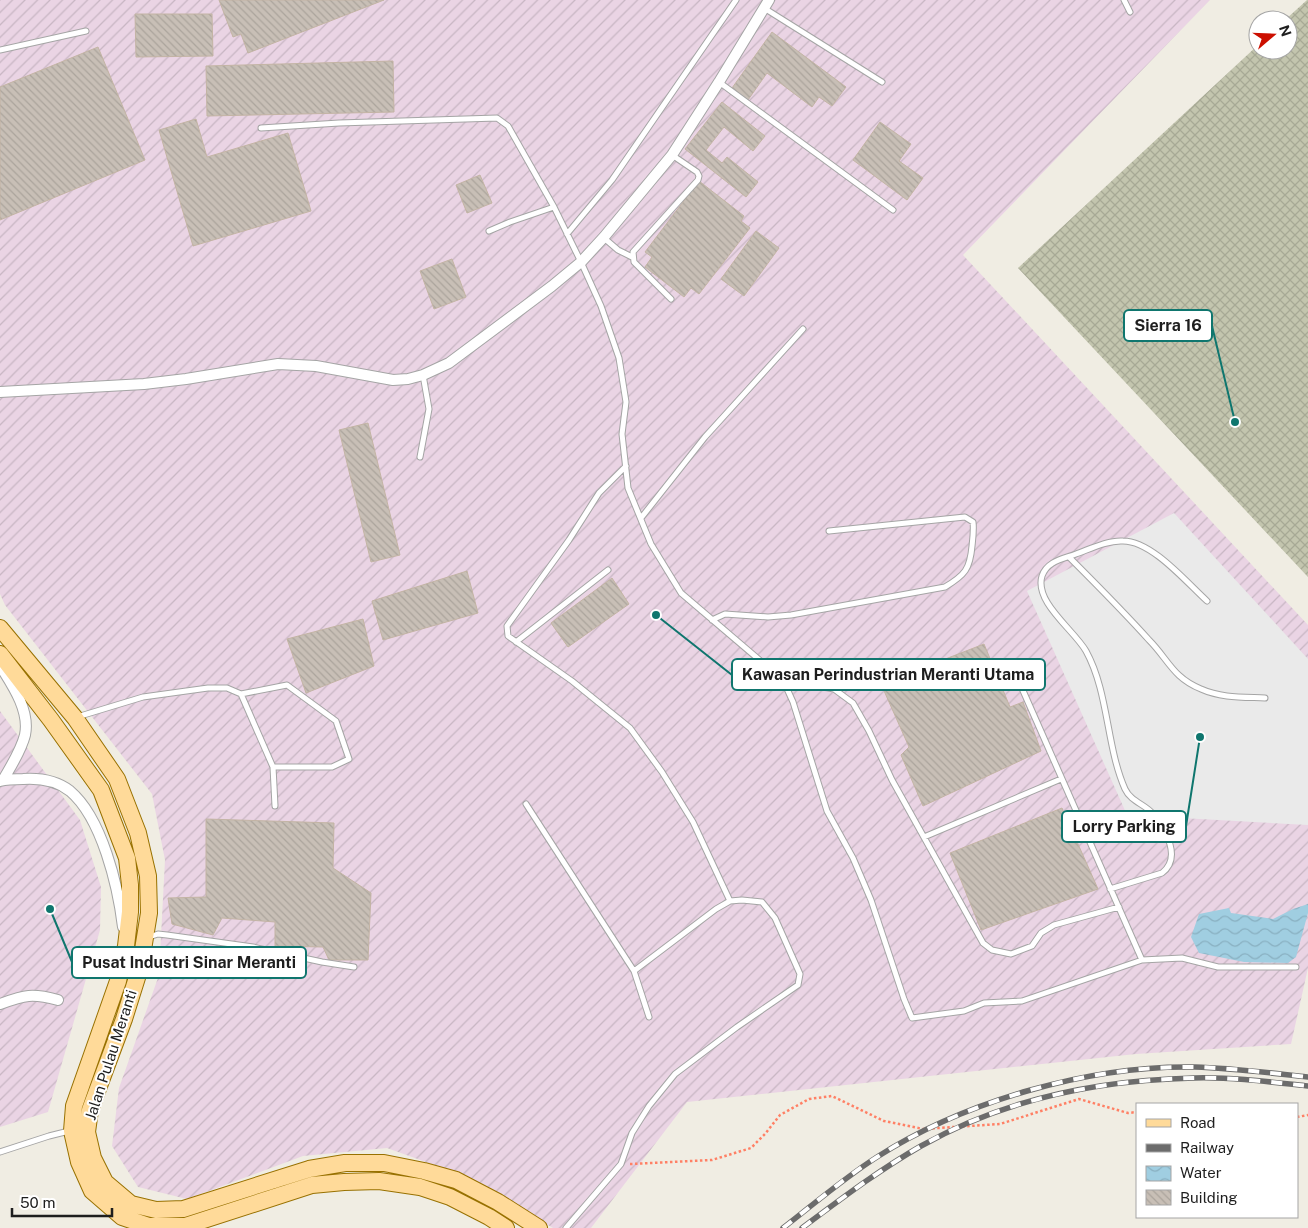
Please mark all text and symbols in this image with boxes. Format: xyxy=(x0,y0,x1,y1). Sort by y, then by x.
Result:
north arrow xyxy=(1248,10,1298,60)
text: N xyxy=(1276,23,1295,39)
callout: Sierra 16 xyxy=(1124,310,1212,341)
text: Sierra 16 xyxy=(1134,316,1202,335)
callout: Kawasan Perindustrian Meranti Utama xyxy=(732,659,1045,690)
text: Kawasan Perindustrian Meranti Utama xyxy=(742,665,1034,684)
callout: Lorry Parking xyxy=(1062,811,1186,842)
text: Lorry Parking xyxy=(1072,817,1176,836)
callout: Pusat Industri Sinar Meranti xyxy=(72,947,306,978)
text: Pusat Industri Sinar Meranti xyxy=(82,953,296,972)
street label: Jalan Pulau Meranti xyxy=(81,988,140,1122)
legend xyxy=(1136,1103,1298,1218)
text: Road xyxy=(1180,1114,1216,1131)
text: Railway xyxy=(1180,1139,1234,1156)
text: Water xyxy=(1180,1164,1222,1181)
scale bar xyxy=(12,1186,112,1218)
text: Building xyxy=(1180,1189,1238,1206)
text: 50 m xyxy=(20,1194,55,1211)

